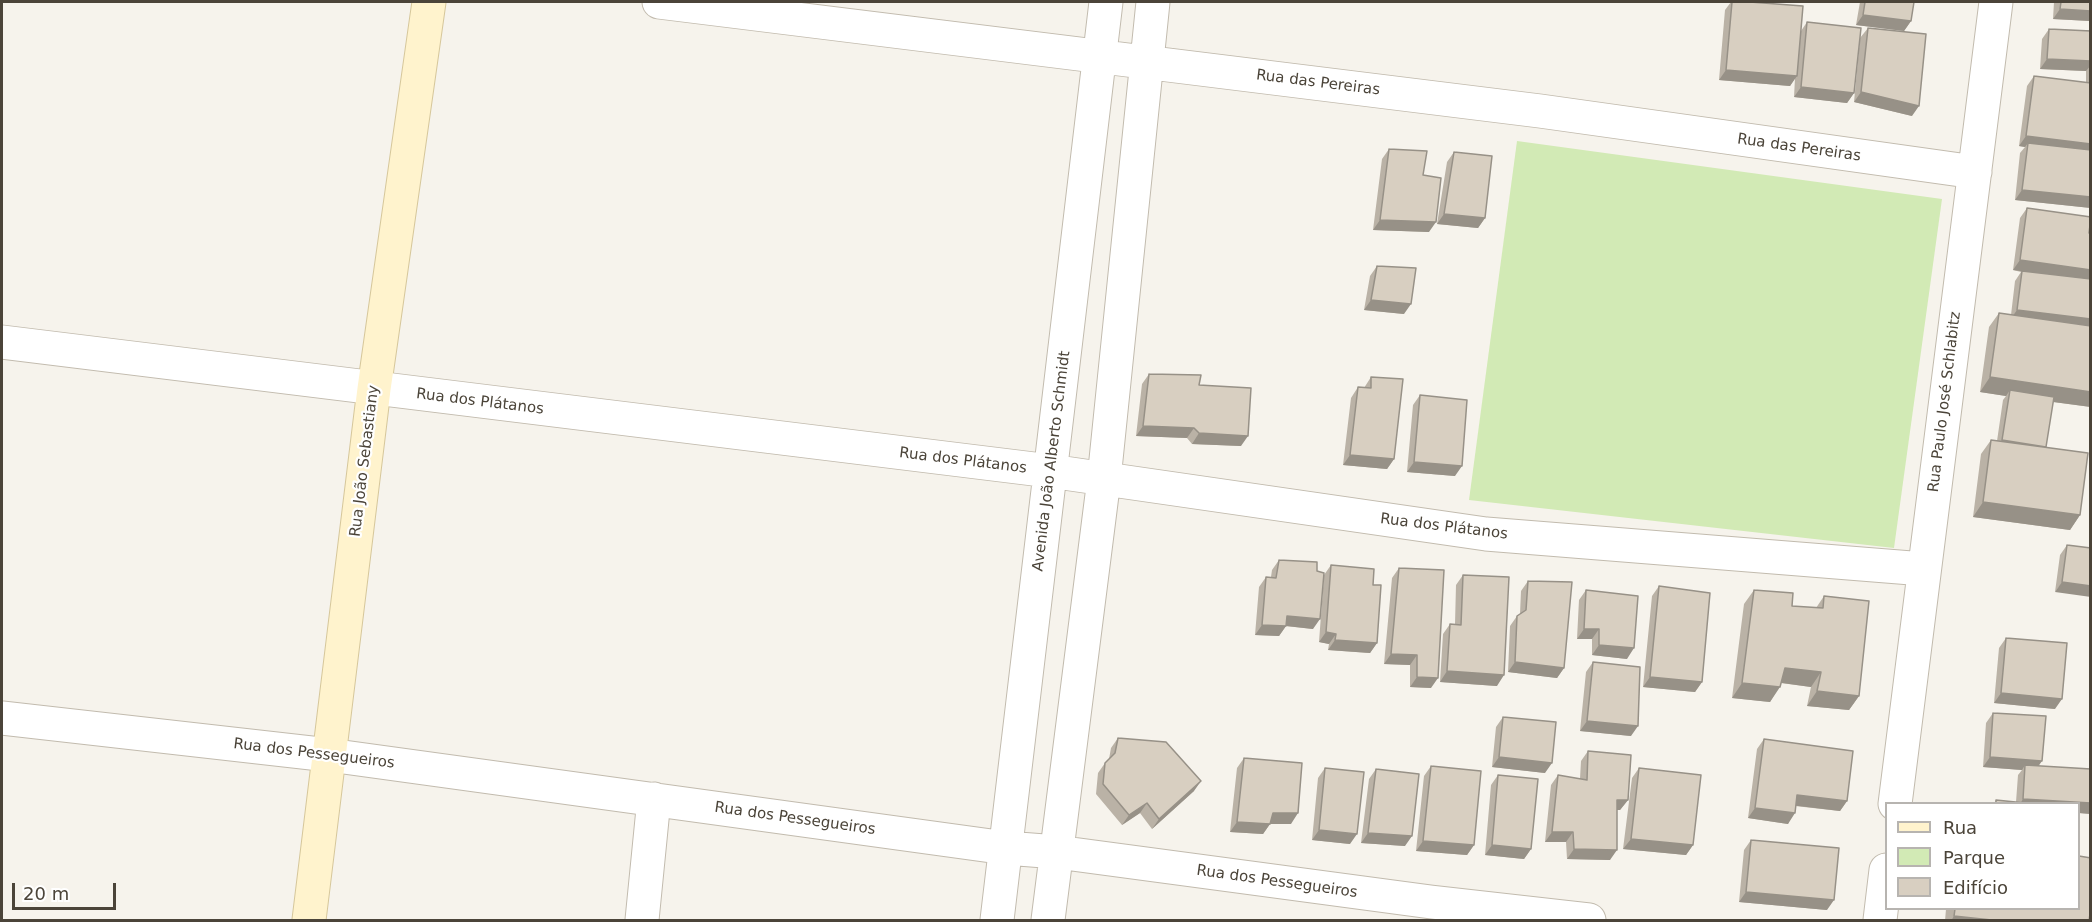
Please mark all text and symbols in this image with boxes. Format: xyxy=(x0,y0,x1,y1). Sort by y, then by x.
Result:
street label: Rua das Pereiras xyxy=(1255,66,1381,100)
street label: Rua das Pereiras xyxy=(1736,130,1862,166)
street label: Rua Paulo José Schlabitz xyxy=(1925,311,1965,493)
street label: Avenida João Alberto Schmidt xyxy=(1030,350,1074,572)
street label: Rua João Sebastiany xyxy=(347,384,383,538)
street label: Rua dos Plátanos xyxy=(415,385,545,419)
street label: Rua dos Plátanos xyxy=(898,444,1028,478)
street label: Rua dos Plátanos xyxy=(1379,510,1509,544)
street label: Rua dos Pessegueiros xyxy=(232,735,396,773)
street label: Rua dos Pessegueiros xyxy=(713,799,877,839)
legend xyxy=(1885,802,2080,910)
text: Rua xyxy=(1943,817,1977,838)
text: Parque xyxy=(1943,847,2005,868)
street label: Rua dos Pessegueiros xyxy=(1195,862,1359,902)
scale bar xyxy=(15,871,118,909)
text: Edifício xyxy=(1943,877,2008,898)
text: 20 m xyxy=(23,883,69,904)

